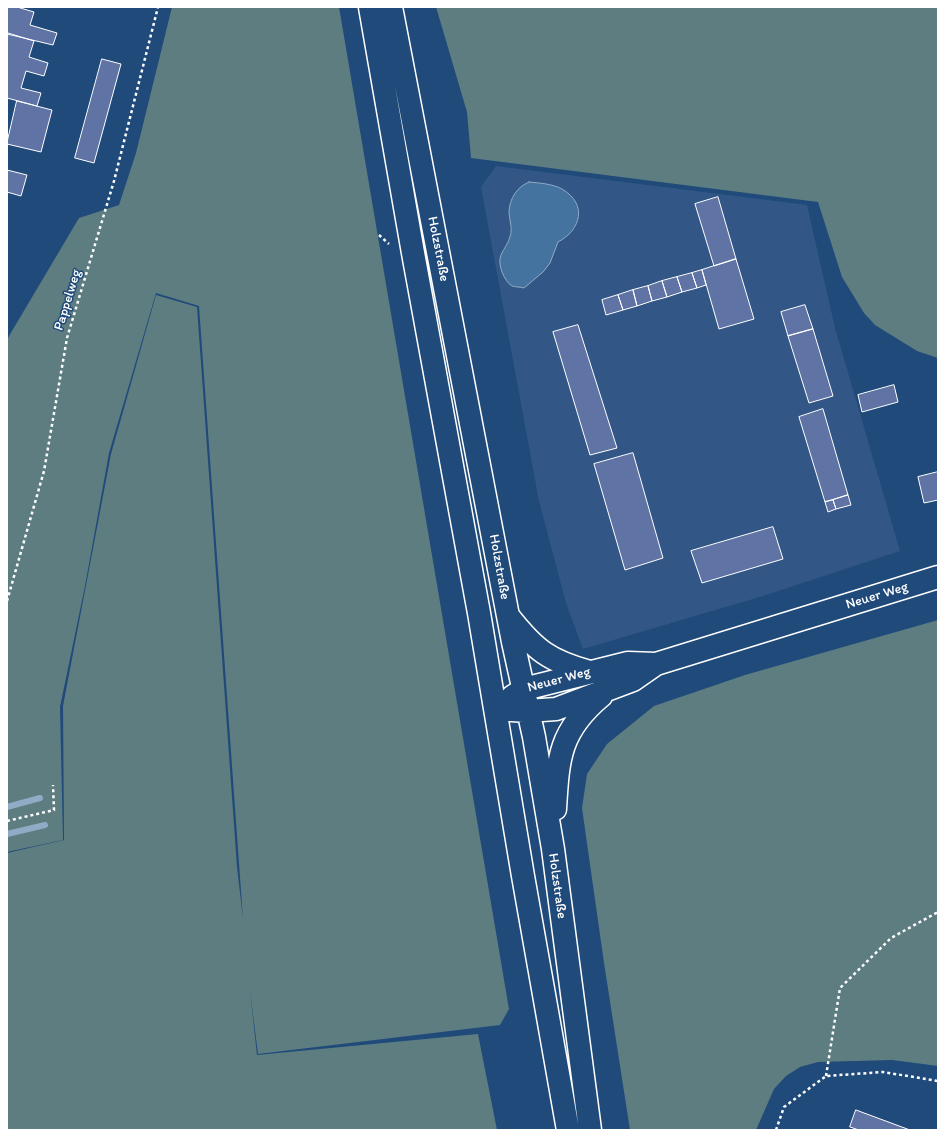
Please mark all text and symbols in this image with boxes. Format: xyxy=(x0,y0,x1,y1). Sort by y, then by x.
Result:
street label: Holzstraße xyxy=(423,215,453,283)
street label: Pappelweg xyxy=(51,267,85,333)
street label: Holzstraße xyxy=(485,533,513,601)
street label: Neuer Weg xyxy=(844,579,910,613)
street label: Neuer Weg xyxy=(526,664,592,696)
street label: Holzstraße xyxy=(544,852,570,920)

